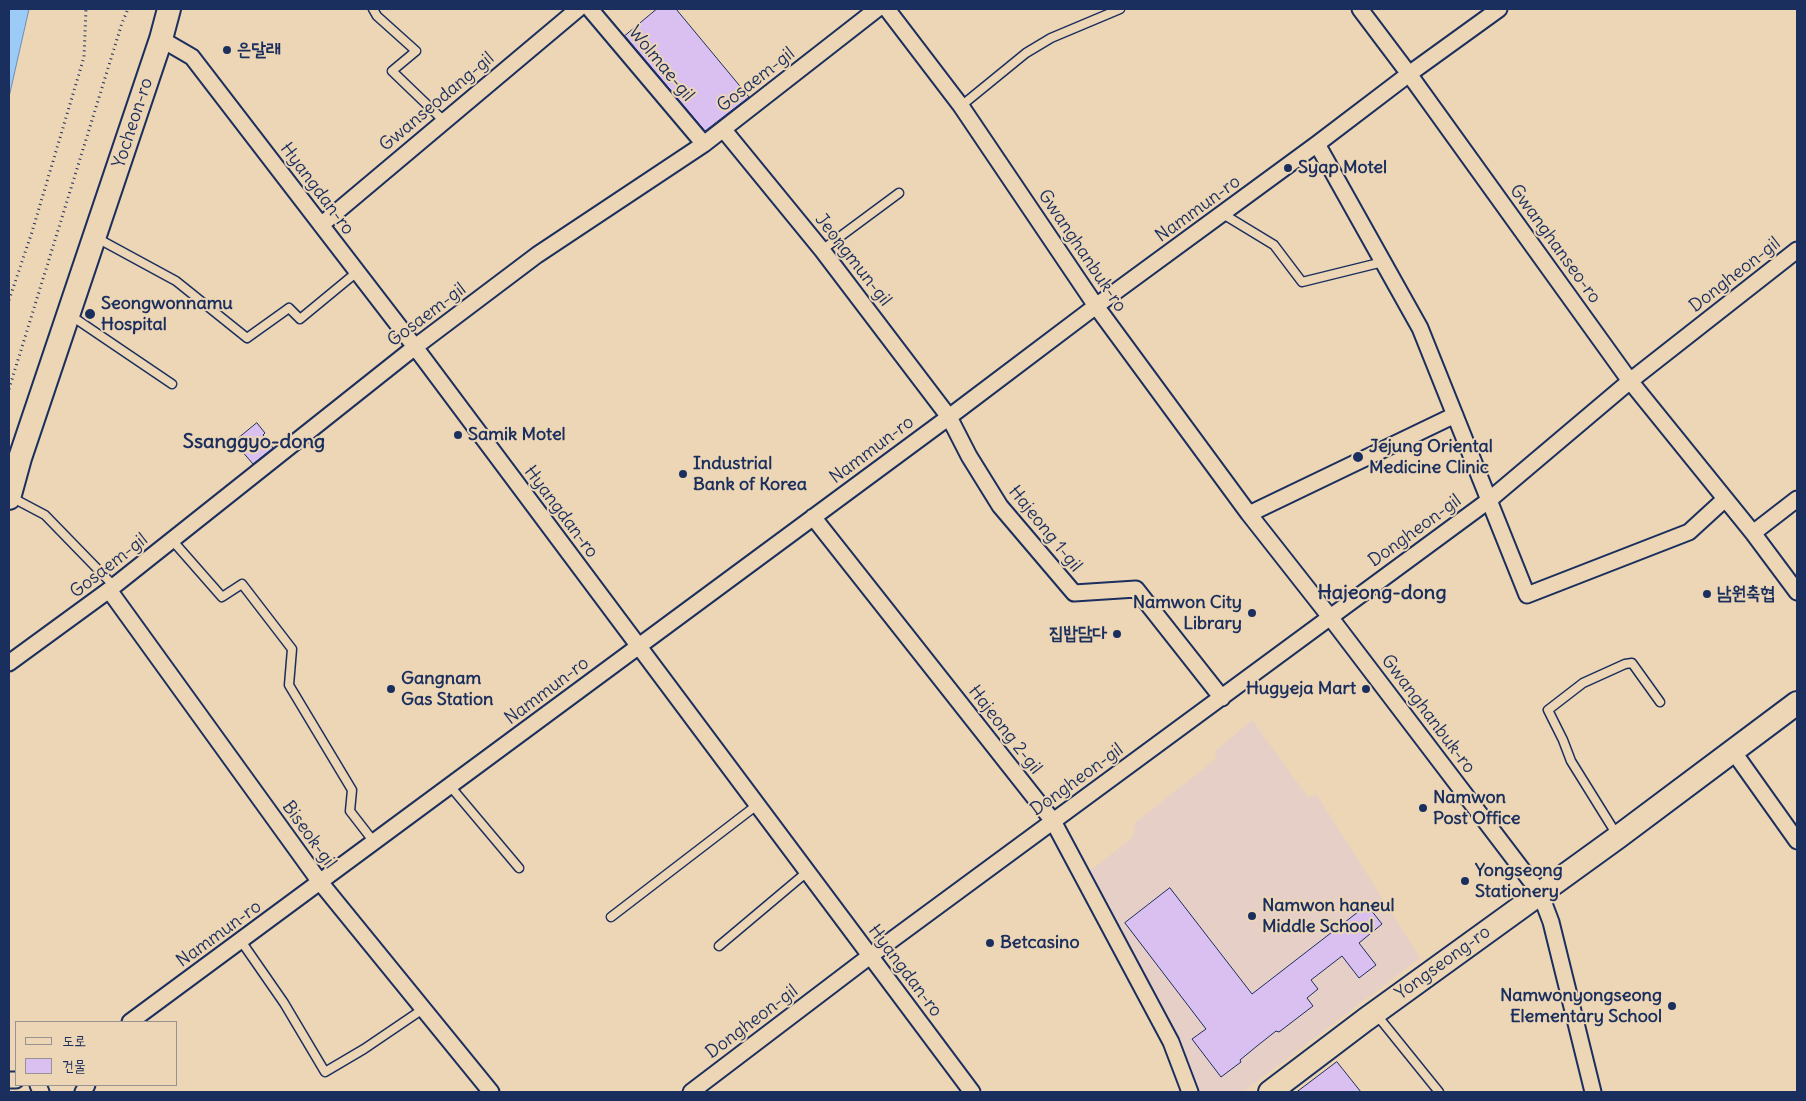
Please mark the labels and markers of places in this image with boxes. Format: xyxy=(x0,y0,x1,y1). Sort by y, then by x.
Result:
place label: 은달래 xyxy=(237,39,280,61)
marker: 은달래 xyxy=(221,44,233,56)
place label: Syap Motel xyxy=(1298,157,1387,179)
marker: Syap Motel xyxy=(1282,162,1294,174)
place label: Seongwonnamu Hospital xyxy=(101,293,233,336)
marker: Seongwonnamu Hospital xyxy=(83,307,97,321)
place label: Samik Motel xyxy=(468,424,566,446)
marker: Samik Motel xyxy=(452,429,464,441)
place label: Jejung Oriental Medicine Clinic xyxy=(1369,436,1493,478)
marker: Jejung Oriental Medicine Clinic xyxy=(1351,450,1365,464)
place label: Industrial Bank of Korea xyxy=(693,453,807,496)
marker: Industrial Bank of Korea xyxy=(677,468,689,480)
place label: 남원축협 xyxy=(1717,583,1775,605)
marker: 남원축협 xyxy=(1701,588,1713,600)
place label: Namwon City Library xyxy=(1133,592,1242,634)
marker: Namwon City Library xyxy=(1246,607,1258,619)
place label: 집밥담다 xyxy=(1049,623,1107,645)
marker: 집밥담다 xyxy=(1111,628,1123,640)
place label: Gangnam Gas Station xyxy=(401,668,493,711)
place label: Hugyeja Mart xyxy=(1246,678,1356,700)
marker: Gangnam Gas Station xyxy=(385,683,397,695)
marker: Hugyeja Mart xyxy=(1360,683,1372,695)
place label: Namwon Post Office xyxy=(1433,787,1520,830)
marker: Namwon Post Office xyxy=(1417,802,1429,814)
place label: Yongseong Stationery xyxy=(1475,860,1563,902)
marker: Yongseong Stationery xyxy=(1459,875,1471,887)
place label: Namwon haneul Middle School xyxy=(1262,895,1395,938)
marker: Namwon haneul Middle School xyxy=(1246,910,1258,922)
place label: Betcasino xyxy=(1000,932,1080,954)
marker: Betcasino xyxy=(984,937,996,949)
place label: Namwonyongseong Elementary School xyxy=(1500,985,1662,1028)
marker: Namwonyongseong Elementary School xyxy=(1666,1000,1678,1012)

